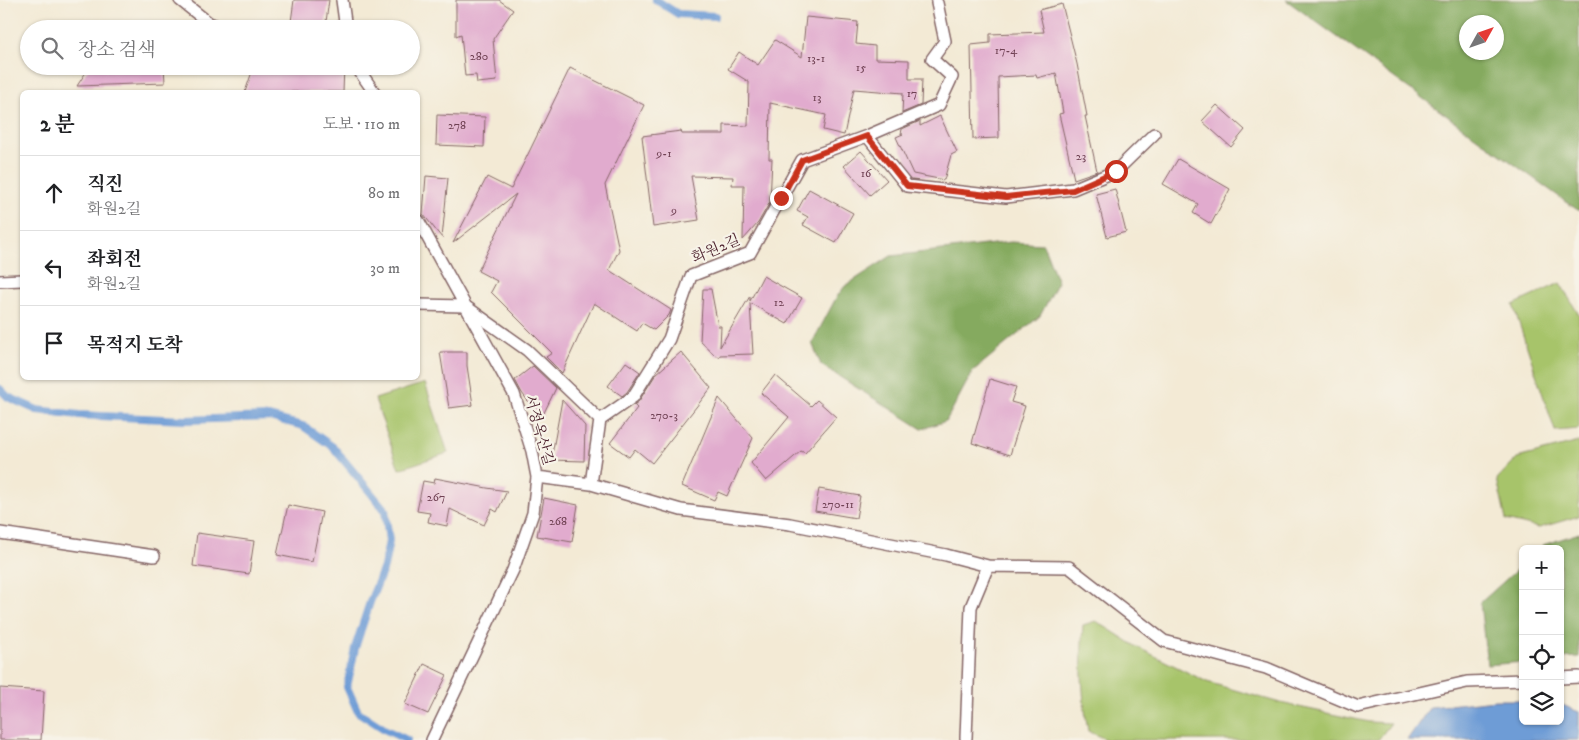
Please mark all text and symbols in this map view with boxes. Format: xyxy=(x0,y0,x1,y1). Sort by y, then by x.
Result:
north arrow xyxy=(1459,15,1504,60)
search box xyxy=(20,20,420,75)
icon: search xyxy=(38,34,66,62)
text: 장소 검색 xyxy=(78,39,156,62)
house number: 17-4 xyxy=(995,43,1018,58)
house number: 280 xyxy=(470,49,488,64)
house number: 13-1 xyxy=(807,51,825,66)
house number: 15 xyxy=(856,60,866,75)
house number: 17 xyxy=(907,86,917,101)
house number: 13 xyxy=(813,90,821,105)
text: 2 분 xyxy=(40,112,75,138)
text: 도보 · 110 m xyxy=(323,114,400,134)
house number: 278 xyxy=(448,118,466,133)
house number: 9-1 xyxy=(655,146,672,161)
house number: 23 xyxy=(1076,149,1086,164)
route start xyxy=(1105,160,1128,183)
house number: 16 xyxy=(861,166,872,181)
text: 직진 xyxy=(87,173,124,196)
icon: ahead xyxy=(40,179,68,207)
text: 80 m xyxy=(368,183,400,203)
route end xyxy=(770,187,793,210)
text: 화원2길 xyxy=(87,199,141,219)
house number: 9 xyxy=(670,203,677,218)
street label: 화원2길 xyxy=(689,230,743,268)
text: 좌회전 xyxy=(87,248,142,271)
icon: left xyxy=(40,254,68,282)
text: 30 m xyxy=(370,258,400,278)
text: 화원2길 xyxy=(87,274,141,294)
house number: 12 xyxy=(774,295,784,310)
icon: arrive xyxy=(40,329,68,357)
text: 목적지 도착 xyxy=(87,334,183,357)
street label: 서정옥산길 xyxy=(520,393,558,467)
house number: 270-3 xyxy=(650,408,678,423)
house number: 267 xyxy=(427,490,445,505)
house number: 270-11 xyxy=(822,497,854,512)
house number: 268 xyxy=(549,514,567,529)
map controls xyxy=(1519,545,1564,725)
button: + xyxy=(1519,545,1564,590)
button: − xyxy=(1519,590,1564,635)
button: locate xyxy=(1519,635,1564,680)
button: layers xyxy=(1519,680,1564,725)

